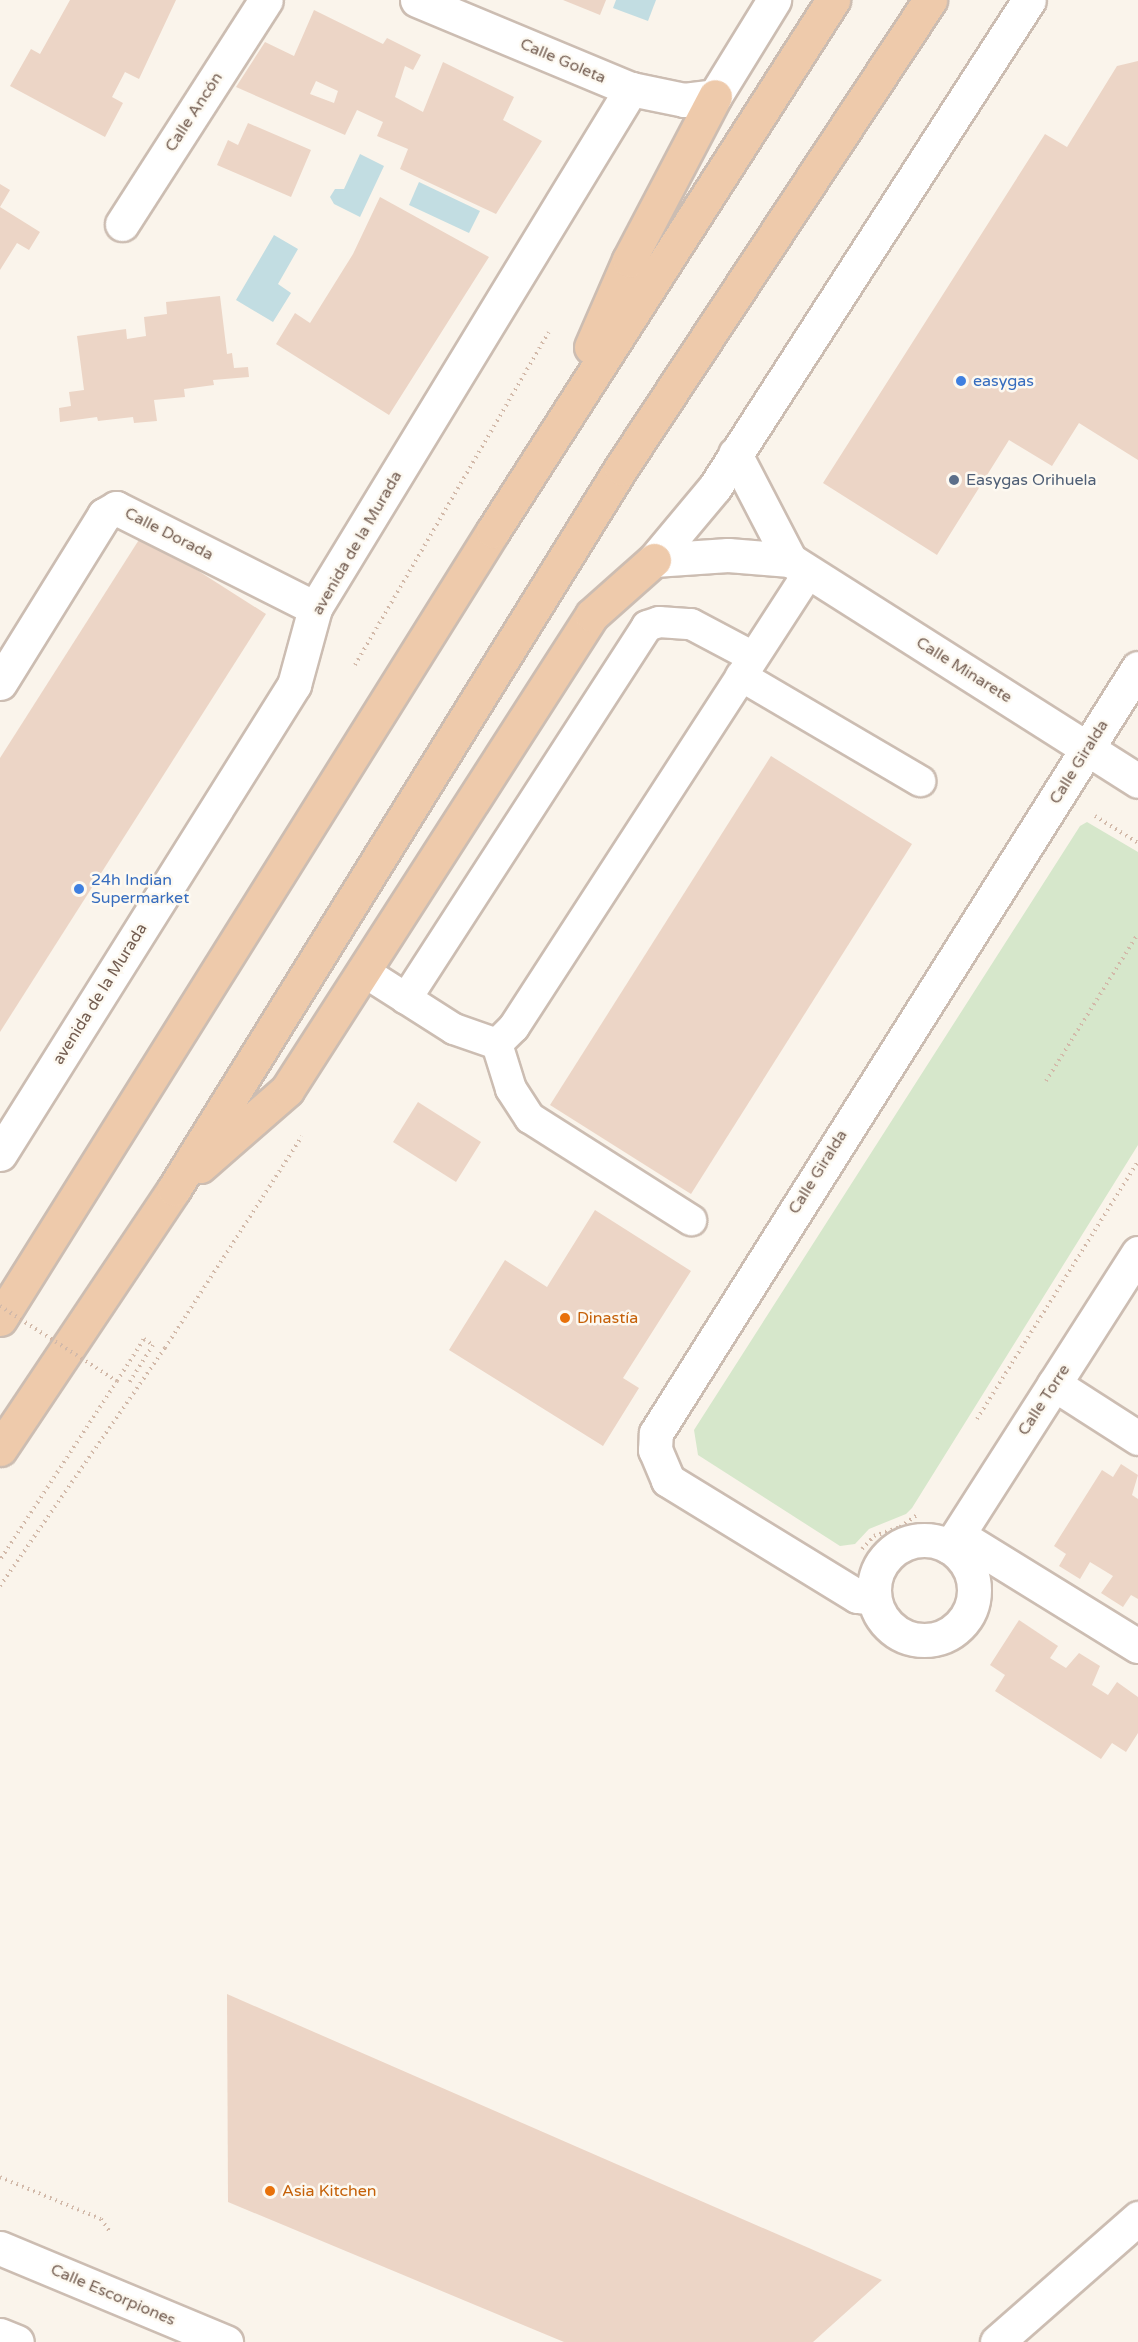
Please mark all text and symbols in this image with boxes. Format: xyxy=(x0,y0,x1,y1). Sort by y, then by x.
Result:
street label: Calle Goleta xyxy=(517,34,609,88)
street label: Calle Ancón xyxy=(161,69,227,155)
place label: easygas xyxy=(973,371,1034,391)
marker: easygas xyxy=(954,374,968,388)
street label: avenida de la Murada xyxy=(308,468,406,618)
place label: Easygas Orihuela xyxy=(966,470,1097,490)
marker: Easygas Orihuela xyxy=(947,473,961,487)
street label: Calle Dorada xyxy=(121,503,217,565)
street label: Calle Minarete xyxy=(913,633,1015,707)
street label: Calle Giralda xyxy=(1046,716,1112,808)
place label: 24h Indian Supermarket xyxy=(91,870,189,908)
marker: 24h Indian Supermarket xyxy=(72,882,86,896)
street label: avenida de la Murada xyxy=(49,920,151,1068)
street label: Calle Giralda xyxy=(785,1126,851,1218)
place label: Dinastía xyxy=(577,1308,638,1328)
marker: Dinastía xyxy=(558,1311,572,1325)
street label: Calle Torre xyxy=(1014,1361,1074,1439)
place label: Asia Kitchen xyxy=(282,2181,377,2201)
marker: Asia Kitchen xyxy=(263,2184,277,2198)
street label: Calle Escorpiones xyxy=(48,2260,178,2330)

